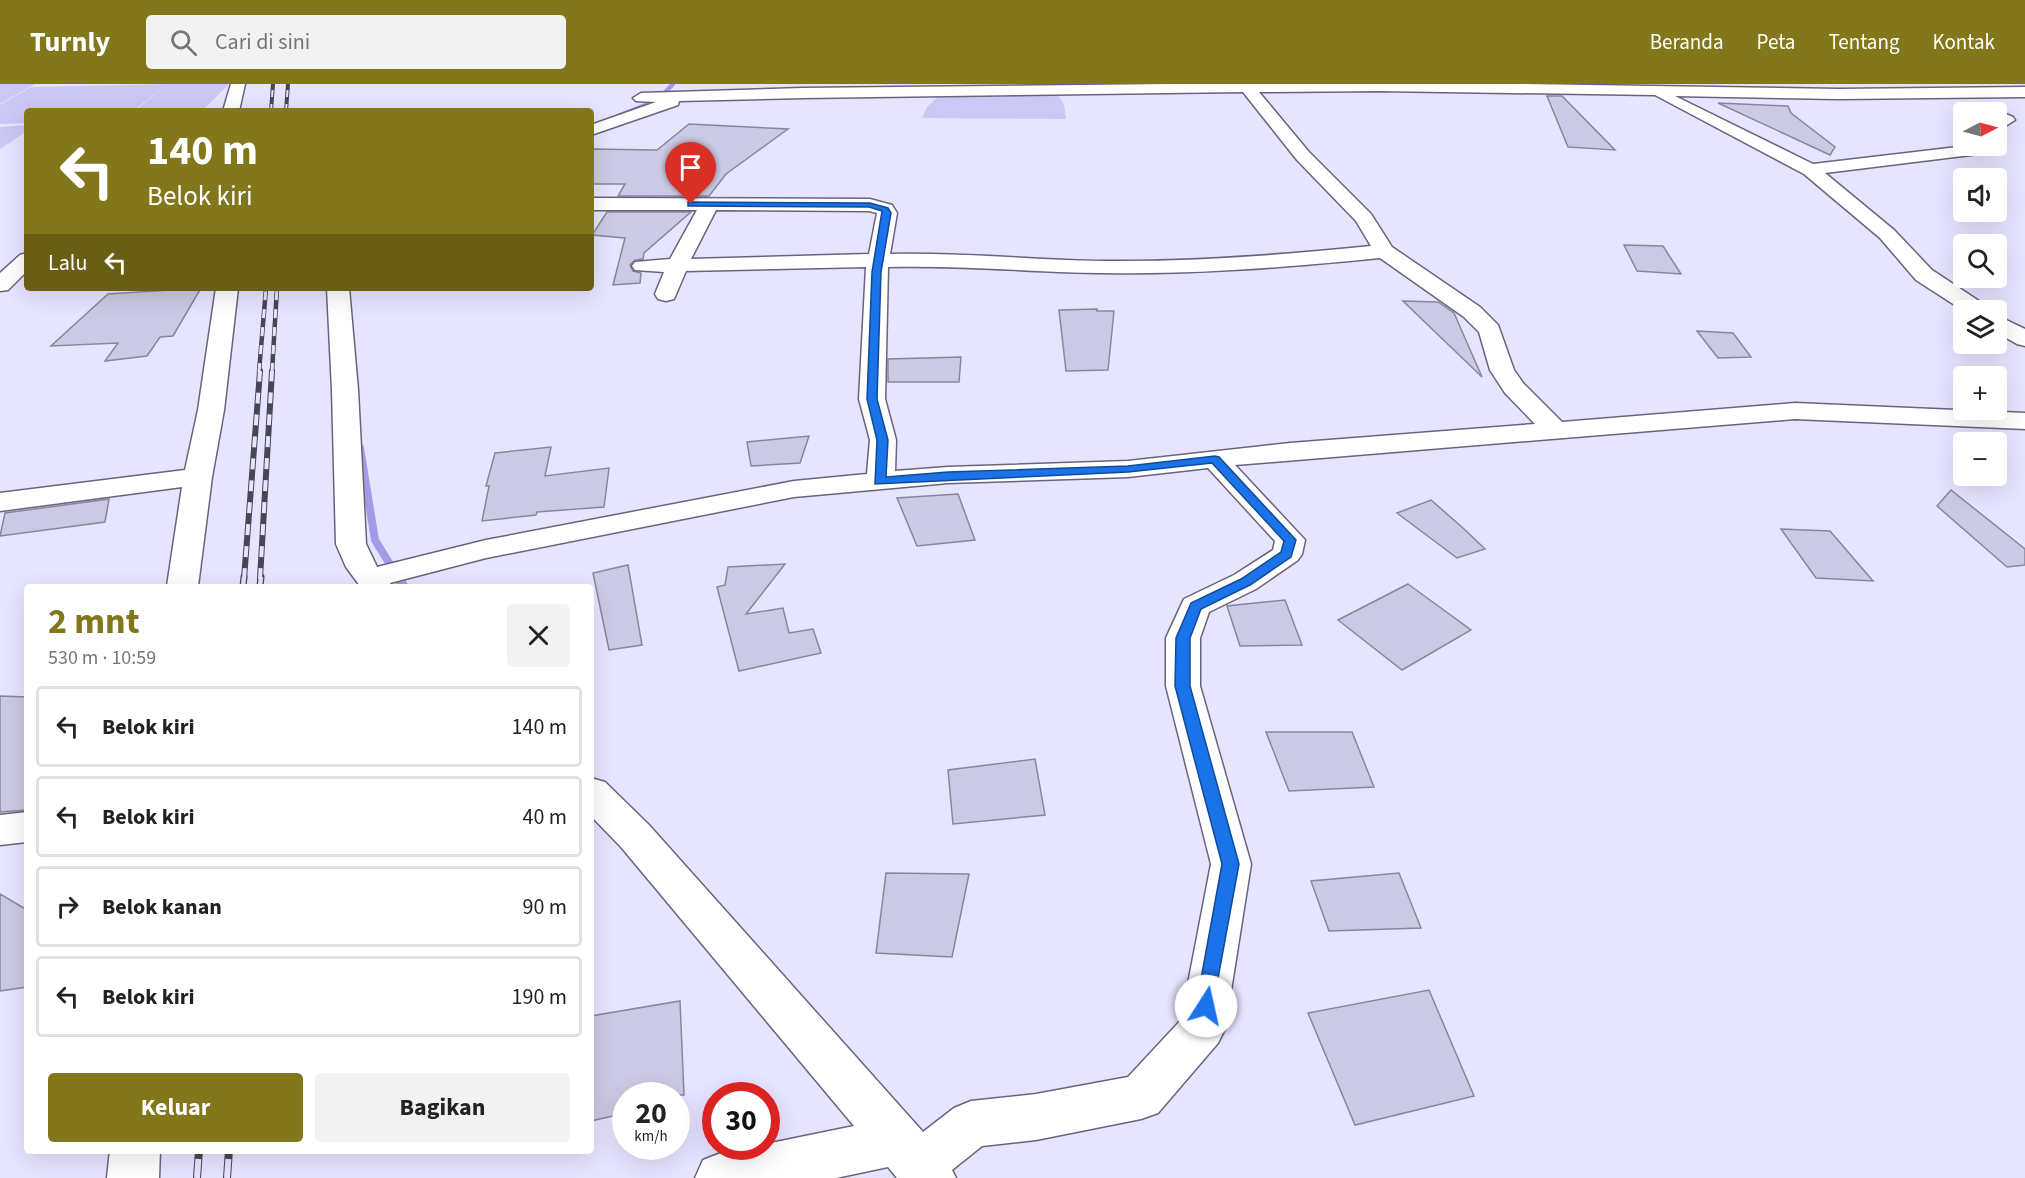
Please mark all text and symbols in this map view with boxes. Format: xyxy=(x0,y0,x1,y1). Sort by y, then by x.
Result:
search box xyxy=(146,15,566,69)
text: Turnly xyxy=(30,22,110,62)
icon: search xyxy=(167,26,200,59)
text: Cari di sini xyxy=(215,26,310,58)
text: Beranda xyxy=(1650,27,1724,57)
text: Peta xyxy=(1757,27,1795,57)
text: Tentang xyxy=(1828,27,1899,57)
text: Kontak xyxy=(1932,27,1995,57)
north arrow xyxy=(1953,102,2007,156)
map controls xyxy=(1953,102,2007,486)
text: 140 m xyxy=(147,121,258,181)
icon: left xyxy=(48,132,126,210)
pin xyxy=(665,142,716,204)
icon: arrive xyxy=(674,151,707,184)
button: sound xyxy=(1953,168,2007,222)
text: Belok kiri xyxy=(147,177,253,216)
button: search xyxy=(1953,234,2007,288)
icon: left xyxy=(99,246,132,279)
text: Lalu xyxy=(48,247,87,279)
button: layers xyxy=(1953,300,2007,354)
button: + xyxy=(1953,366,2007,420)
button: − xyxy=(1953,432,2007,486)
text: 2 mnt xyxy=(48,596,139,647)
button: close xyxy=(507,604,570,667)
text: 530 m · 10:59 xyxy=(48,644,156,672)
icon: left xyxy=(51,710,84,743)
text: Belok kiri xyxy=(102,711,195,743)
text: 140 m xyxy=(512,711,567,743)
icon: left xyxy=(51,800,84,833)
text: Belok kiri xyxy=(102,801,195,833)
text: 40 m xyxy=(522,801,567,833)
icon: right xyxy=(51,890,84,923)
text: Belok kanan xyxy=(102,891,222,923)
text: 90 m xyxy=(522,891,567,923)
position arrow xyxy=(1174,974,1238,1038)
icon: left xyxy=(51,980,84,1013)
text: Belok kiri xyxy=(102,981,195,1013)
text: 190 m xyxy=(512,981,567,1013)
button: Keluar xyxy=(48,1073,303,1142)
button: Bagikan xyxy=(315,1073,570,1142)
speed limit sign: 30 xyxy=(702,1082,780,1160)
text: 20 xyxy=(635,1092,667,1135)
text: km/h xyxy=(634,1126,668,1147)

